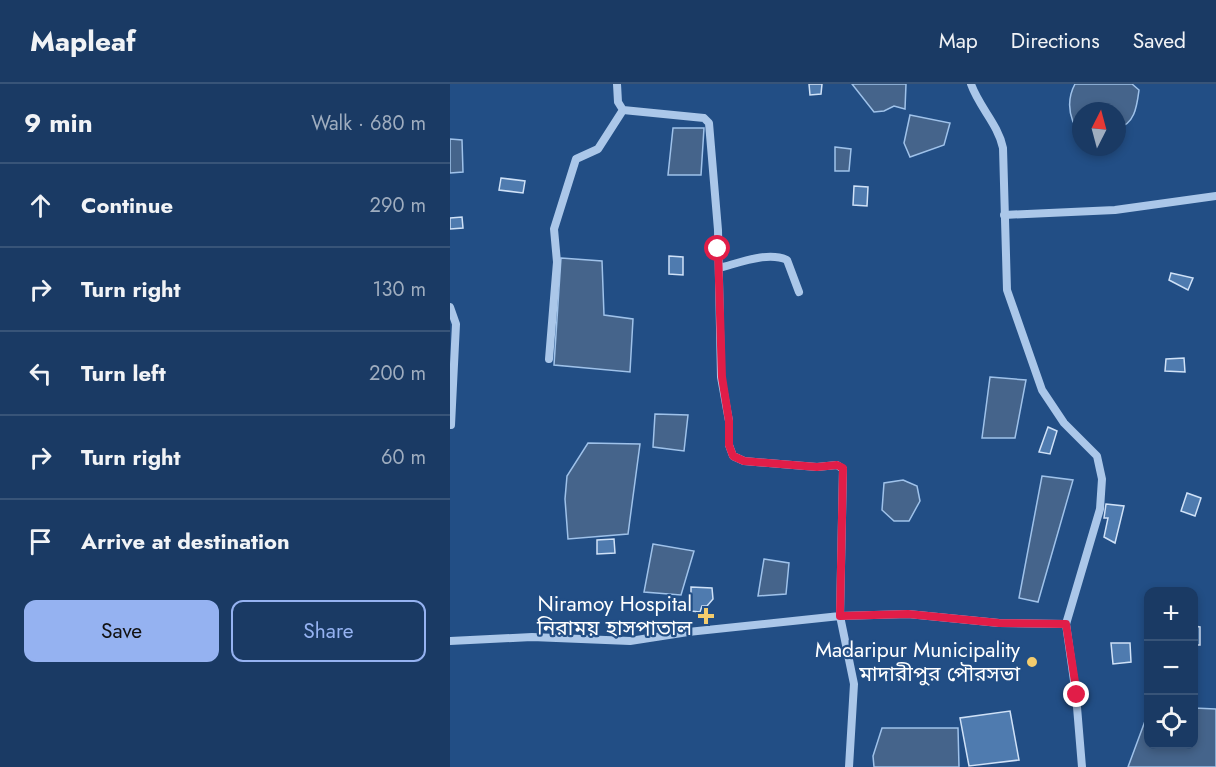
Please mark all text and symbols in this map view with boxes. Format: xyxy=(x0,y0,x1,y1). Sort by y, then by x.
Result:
text: Mapleaf xyxy=(30,21,136,62)
text: Map xyxy=(939,26,978,56)
text: Directions xyxy=(1011,26,1100,56)
text: Saved xyxy=(1133,26,1186,56)
north arrow xyxy=(1072,102,1126,156)
text: 9 min xyxy=(24,104,93,142)
text: Walk · 680 m xyxy=(311,109,426,138)
icon: ahead xyxy=(24,189,57,222)
text: Continue xyxy=(81,189,173,221)
text: 290 m xyxy=(370,191,426,220)
route start xyxy=(704,235,730,261)
icon: right xyxy=(24,273,57,306)
text: Turn right xyxy=(81,273,181,305)
text: 130 m xyxy=(372,275,426,304)
icon: left xyxy=(24,357,57,390)
text: Turn left xyxy=(81,357,166,389)
text: 200 m xyxy=(369,359,426,388)
icon: right xyxy=(24,441,57,474)
text: Turn right xyxy=(81,441,181,473)
text: 60 m xyxy=(381,443,426,472)
icon: arrive xyxy=(24,525,57,558)
text: Arrive at destination xyxy=(81,525,290,557)
map controls xyxy=(1144,587,1198,749)
button: + xyxy=(1144,587,1198,641)
place label: Niramoy Hospital নিরাময় হাসপাতাল xyxy=(536,589,693,643)
button: Save xyxy=(24,600,219,662)
button: Share xyxy=(231,600,426,662)
marker: Niramoy Hospital নিরাময় হাসপাতাল xyxy=(697,607,715,625)
place label: Madaripur Municipality মাদারীপুর পৌরসভা xyxy=(815,635,1021,689)
button: − xyxy=(1144,641,1198,695)
marker: Madaripur Municipality মাদারীপুর পৌরসভা xyxy=(1025,655,1039,669)
route end xyxy=(1063,681,1089,707)
button: locate xyxy=(1144,695,1198,749)

